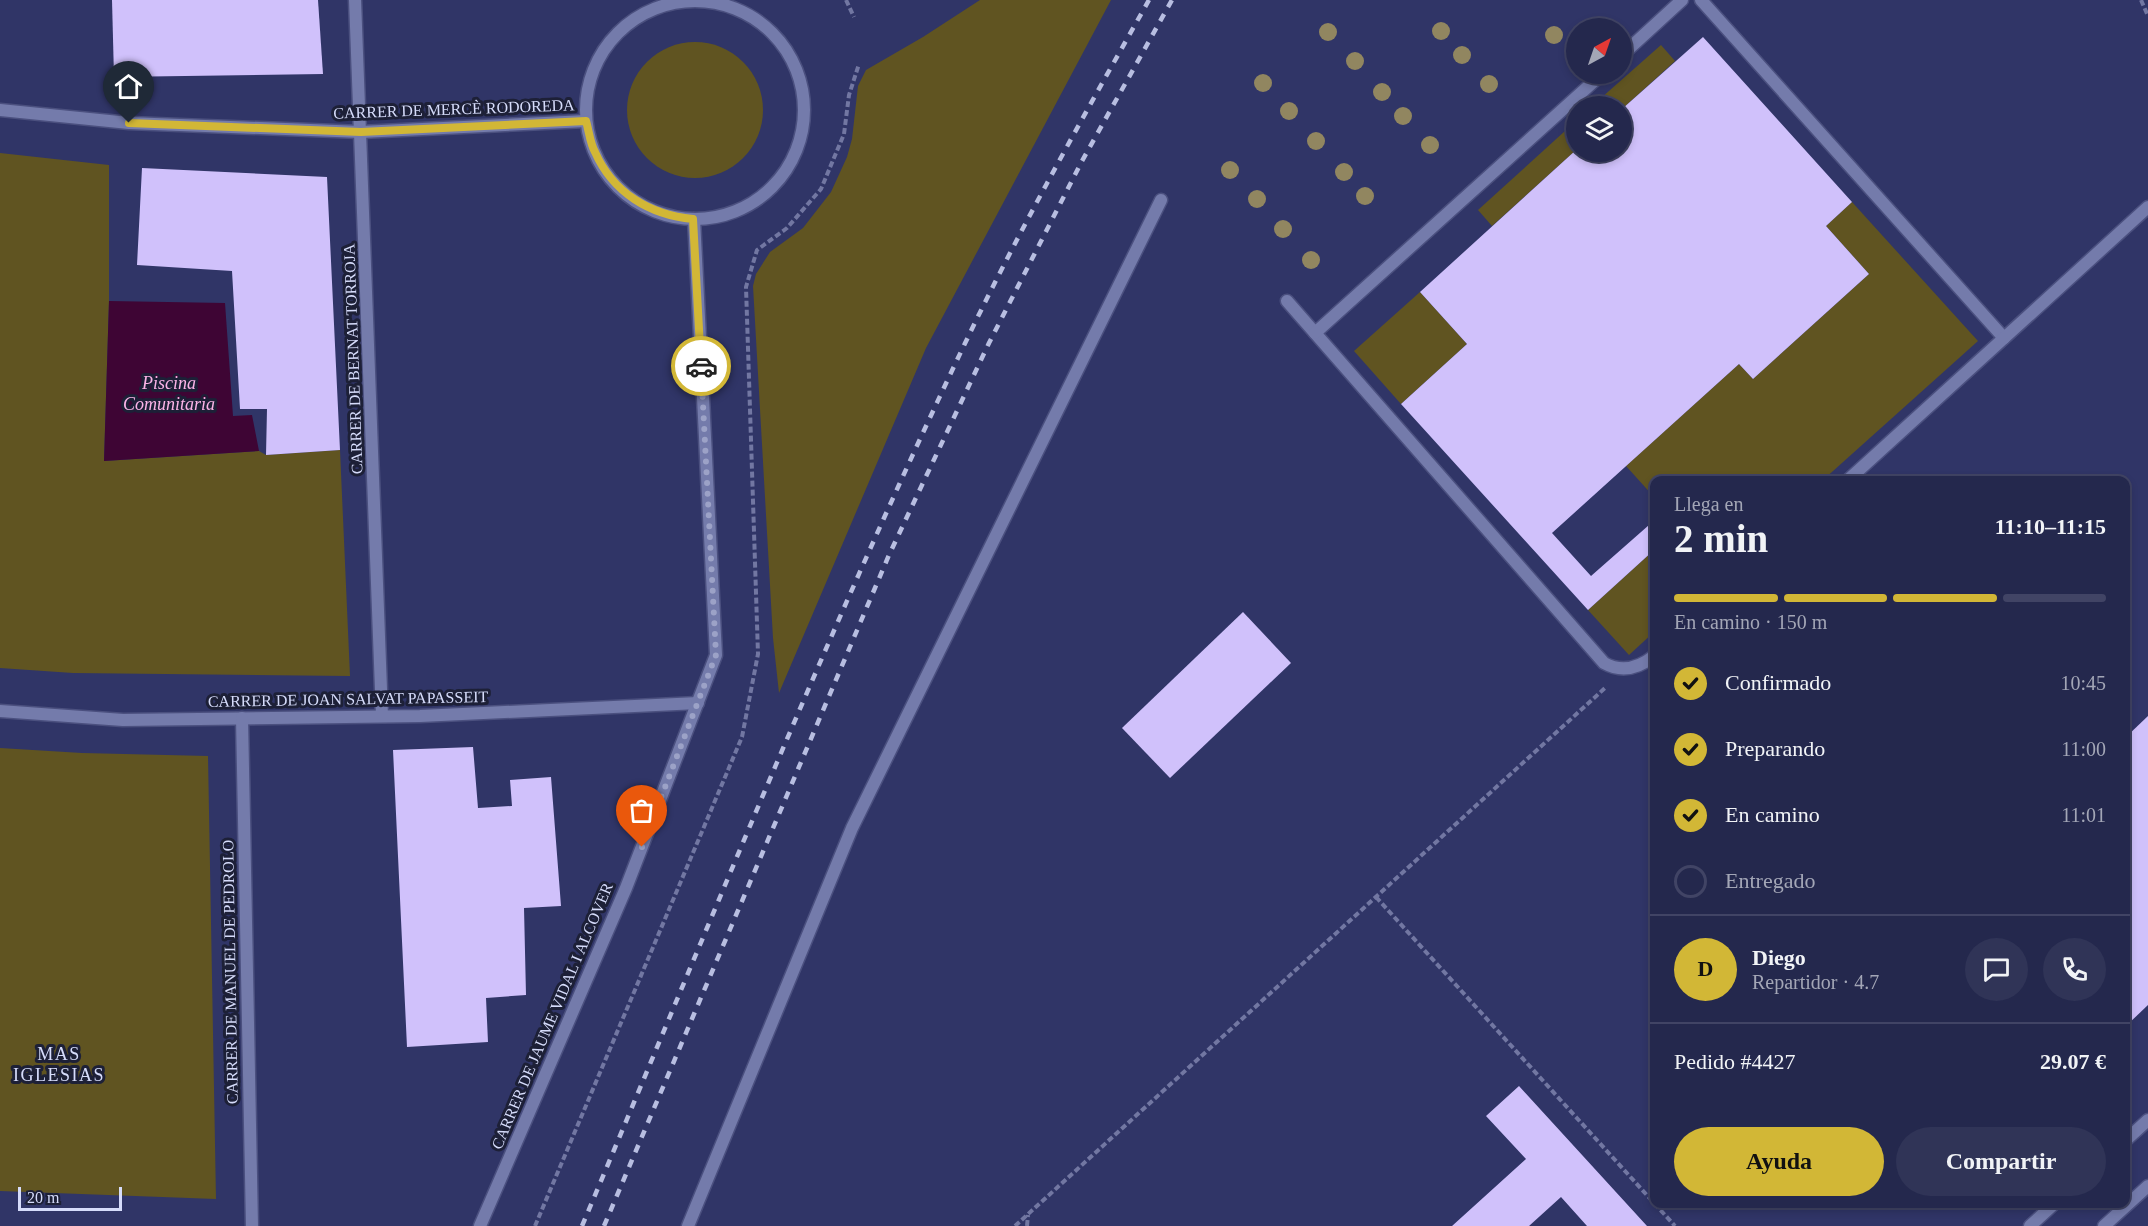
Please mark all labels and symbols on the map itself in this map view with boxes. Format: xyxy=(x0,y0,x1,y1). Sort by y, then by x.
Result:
north arrow xyxy=(1566,18,1632,84)
pin xyxy=(103,61,154,123)
street label: CARRER DE MERCÈ RODOREDA xyxy=(333,95,575,122)
street label: CARRER DE BERNAT TORROJA xyxy=(340,243,366,475)
courier xyxy=(671,336,731,396)
water label: Piscina Comunitaria xyxy=(123,373,215,414)
street label: CARRER DE JOAN SALVAT PAPASSEIT xyxy=(208,688,489,710)
pin xyxy=(616,785,667,847)
street label: CARRER DE MANUEL DE PEDROLO xyxy=(219,840,241,1104)
street label: CARRER DE JAUME VIDAL I ALCOVER xyxy=(488,880,616,1152)
district label: MAS IGLESIAS xyxy=(13,1044,105,1085)
scale bar xyxy=(18,1184,122,1212)

